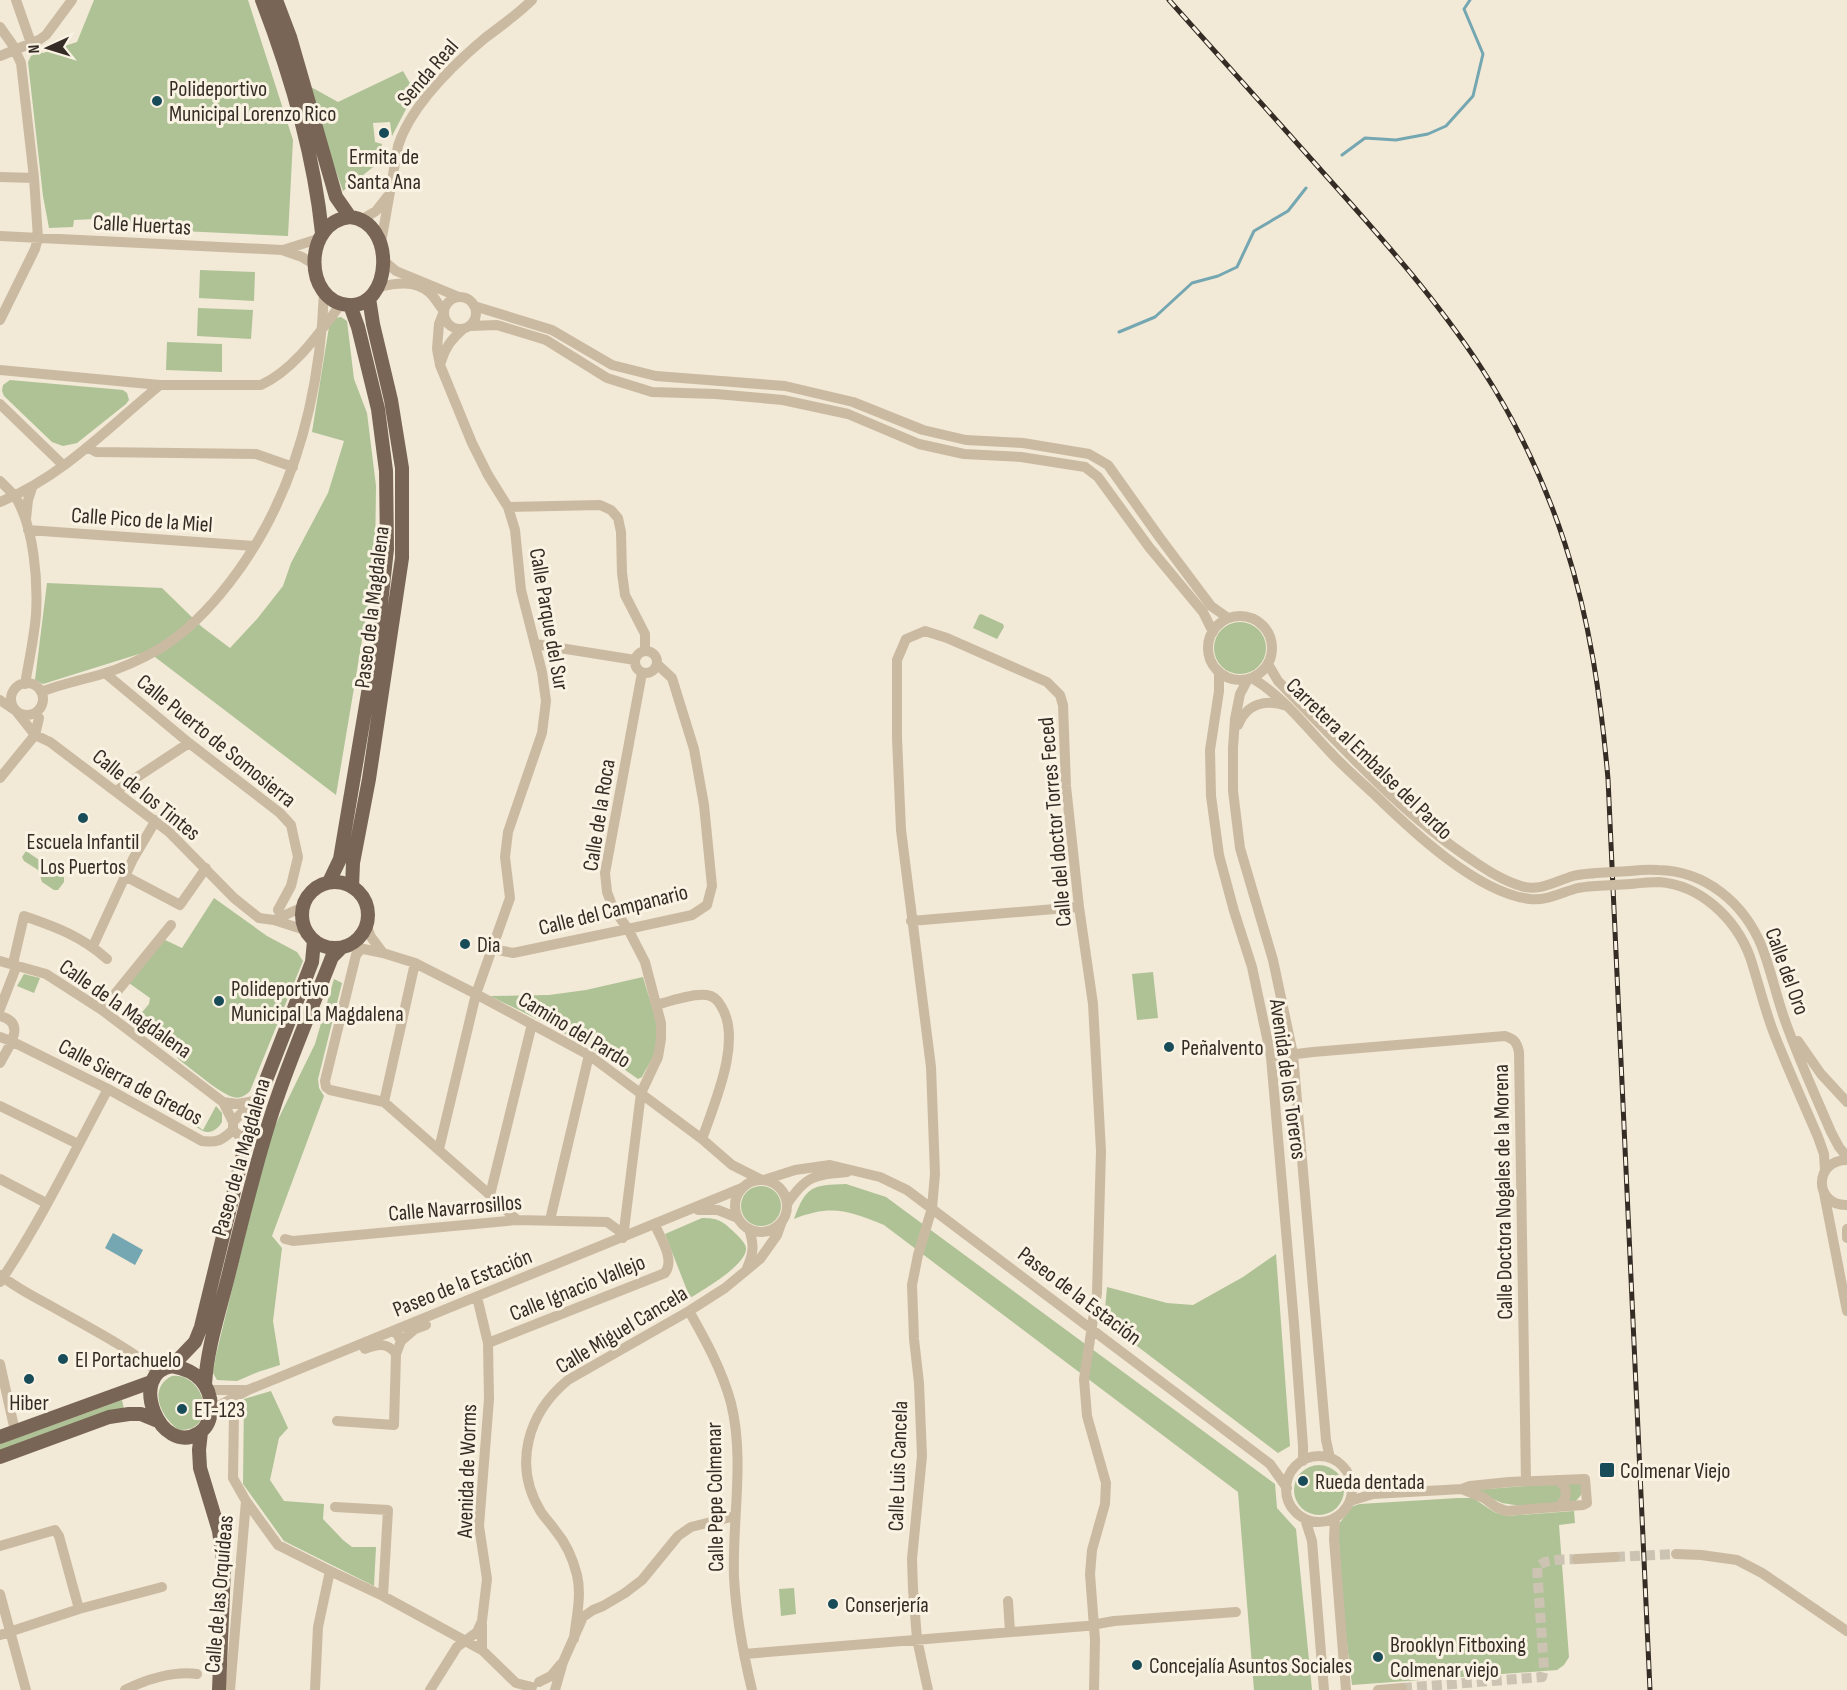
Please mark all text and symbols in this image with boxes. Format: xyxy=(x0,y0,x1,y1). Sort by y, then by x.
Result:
north arrow xyxy=(18,18,78,78)
street label: Senda Real xyxy=(392,34,465,112)
text: N xyxy=(25,44,44,54)
place label: Polideportivo Municipal Lorenzo Rico xyxy=(169,76,336,128)
marker: Polideportivo Municipal Lorenzo Rico xyxy=(150,94,164,108)
marker: Ermita de Santa Ana xyxy=(377,126,391,140)
place label: Ermita de Santa Ana xyxy=(347,144,421,196)
street label: Calle Huertas xyxy=(92,209,192,242)
street label: Calle Pico de la Miel xyxy=(70,502,214,539)
street label: Paseo de la Magdalena xyxy=(349,525,396,690)
street label: Calle Parque del Sur xyxy=(523,546,574,692)
street label: Calle Puerto de Somosierra xyxy=(131,669,301,814)
street label: Carretera al Embalse del Pardo xyxy=(1280,672,1458,846)
street label: Calle del doctor Torres Feced xyxy=(1033,716,1078,928)
street label: Calle de los Tintes xyxy=(87,743,206,847)
street label: Calle de la Roca xyxy=(577,757,622,873)
marker: Escuela Infantil Los Puertos xyxy=(76,811,90,825)
place label: Escuela Infantil Los Puertos xyxy=(27,829,139,881)
street label: Calle del Campanario xyxy=(536,879,691,942)
street label: Calle del Oro xyxy=(1758,924,1815,1019)
place label: Dia xyxy=(477,932,500,959)
marker: Dia xyxy=(458,937,472,951)
street label: Calle de la Magdalena xyxy=(54,954,197,1065)
place label: Polideportivo Municipal La Magdalena xyxy=(231,976,404,1028)
street label: Camino del Pardo xyxy=(513,986,635,1074)
marker: Polideportivo Municipal La Magdalena xyxy=(212,994,226,1008)
street label: Avenida de los Toreros xyxy=(1263,996,1312,1161)
street label: Calle Sierra de Gredos xyxy=(54,1033,207,1132)
place label: Peñalvento xyxy=(1181,1035,1264,1062)
marker: Peñalvento xyxy=(1162,1040,1176,1054)
street label: Calle Doctora Nogales de la Morena xyxy=(1488,1064,1519,1320)
street label: Paseo de la Magdalena xyxy=(206,1075,277,1240)
street label: Calle Navarrosillos xyxy=(387,1189,523,1228)
street label: Paseo de la Estación xyxy=(1012,1241,1146,1351)
street label: Paseo de la Estación xyxy=(389,1243,536,1324)
street label: Calle Ignacio Vallejo xyxy=(506,1249,649,1328)
street label: Calle Miguel Cancela xyxy=(551,1280,693,1380)
place label: El Portachuelo xyxy=(75,1347,181,1374)
marker: El Portachuelo xyxy=(56,1352,70,1366)
marker: Hiber xyxy=(22,1372,36,1386)
place label: Hiber xyxy=(9,1390,49,1417)
place label: ET-123 xyxy=(194,1397,245,1424)
street label: Calle Luis Cancela xyxy=(883,1400,914,1532)
marker: ET-123 xyxy=(175,1402,189,1416)
street label: Avenida de Worms xyxy=(452,1404,483,1539)
street label: Calle Pepe Colmenar xyxy=(701,1422,730,1572)
place label: Colmenar Viejo xyxy=(1620,1458,1730,1485)
marker: Colmenar Viejo xyxy=(1598,1461,1616,1479)
place label: Rueda dentada xyxy=(1315,1469,1425,1496)
marker: Rueda dentada xyxy=(1296,1474,1310,1488)
street label: Calle de las Orquídeas xyxy=(199,1514,240,1674)
place label: Conserjería xyxy=(845,1592,929,1619)
marker: Conserjería xyxy=(826,1597,840,1611)
place label: Brooklyn Fitboxing Colmenar viejo xyxy=(1390,1632,1526,1684)
marker: Brooklyn Fitboxing Colmenar viejo xyxy=(1371,1650,1385,1664)
place label: Concejalía Asuntos Sociales xyxy=(1149,1653,1352,1680)
marker: Concejalía Asuntos Sociales xyxy=(1130,1658,1144,1672)

